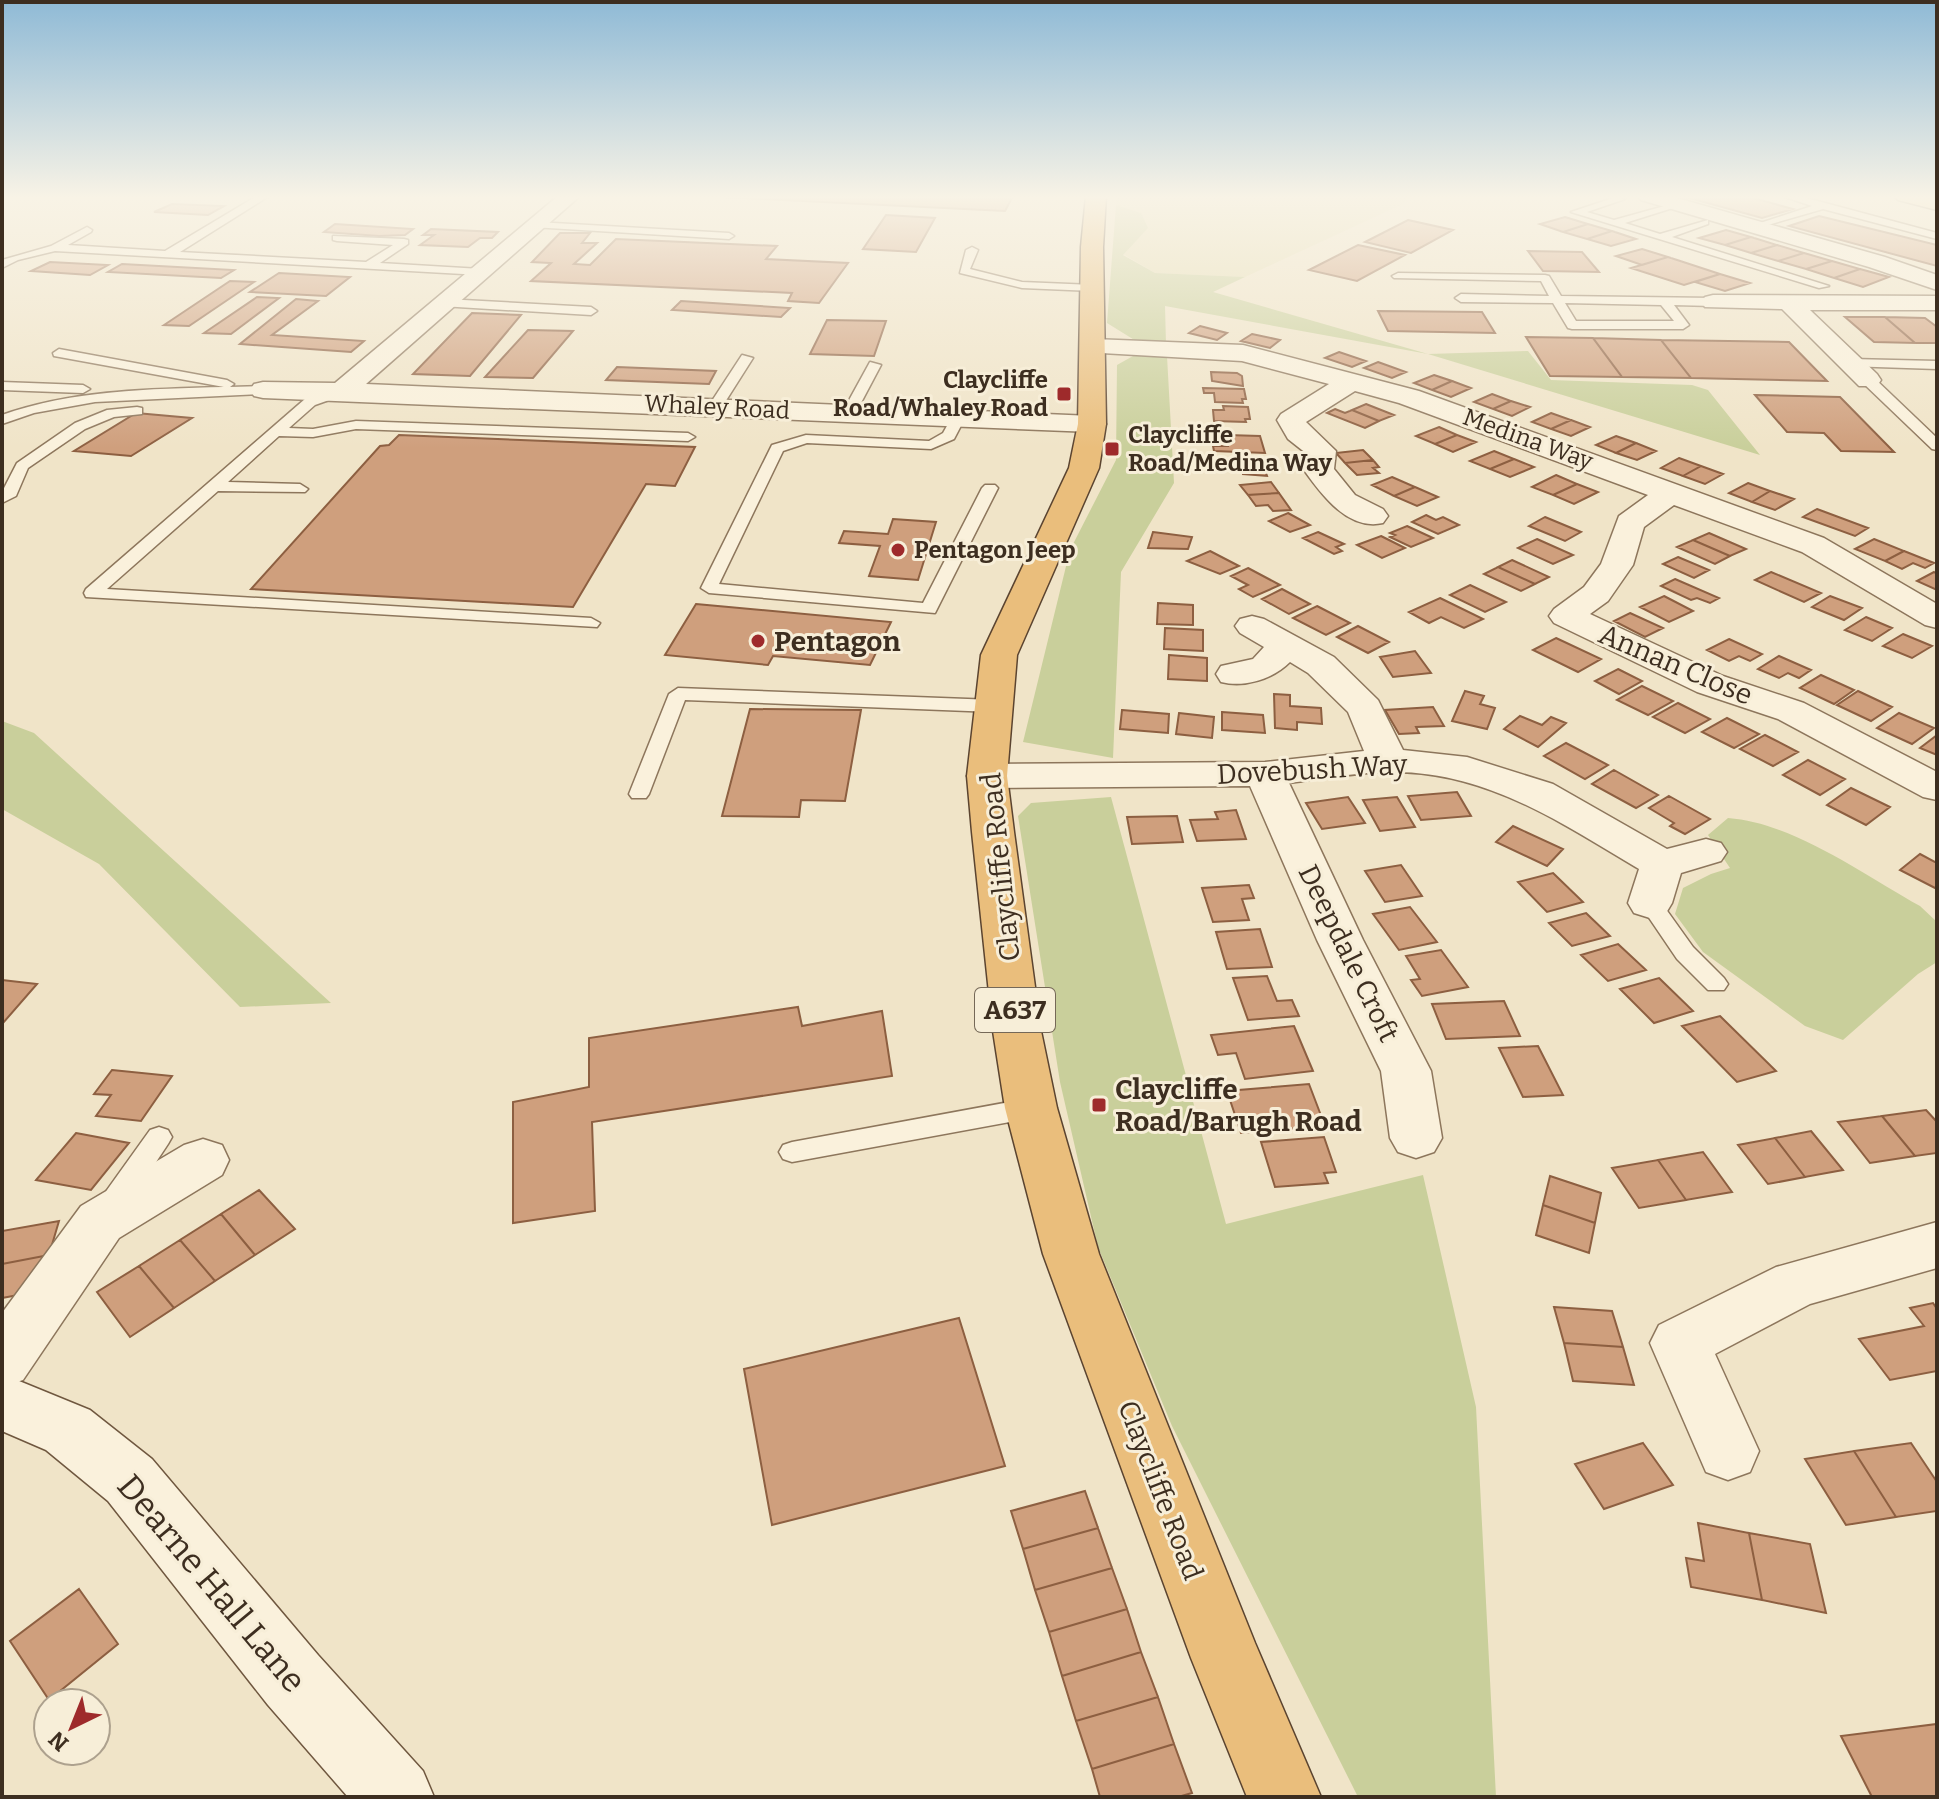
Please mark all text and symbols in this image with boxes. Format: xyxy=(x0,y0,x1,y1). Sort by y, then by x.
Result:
place label: Claycliffe Road/Whaley Road xyxy=(833,366,1049,422)
marker: Claycliffe Road/Whaley Road xyxy=(1055,385,1073,403)
street label: Whaley Road xyxy=(643,389,791,425)
street label: Medina Way xyxy=(1459,403,1597,476)
place label: Claycliffe Road/Medina Way xyxy=(1128,421,1333,477)
marker: Claycliffe Road/Medina Way xyxy=(1103,440,1121,458)
place label: Pentagon Jeep xyxy=(914,536,1076,564)
marker: Pentagon Jeep xyxy=(889,541,907,559)
street label: Annan Close xyxy=(1594,617,1758,712)
place label: Pentagon xyxy=(774,625,901,658)
marker: Pentagon xyxy=(749,632,767,650)
street label: Dovebush Way xyxy=(1216,748,1408,791)
street label: Claycliffe Road xyxy=(974,771,1027,963)
street label: Deepdale Croft xyxy=(1291,859,1406,1047)
road number: A637 xyxy=(975,988,1055,1032)
place label: Claycliffe Road/Barugh Road xyxy=(1115,1073,1362,1138)
marker: Claycliffe Road/Barugh Road xyxy=(1090,1096,1108,1114)
street label: Claycliffe Road xyxy=(1111,1396,1210,1585)
street label: Dearne Hall Lane xyxy=(109,1466,315,1700)
north arrow xyxy=(32,1687,112,1767)
text: N xyxy=(43,1726,74,1757)

